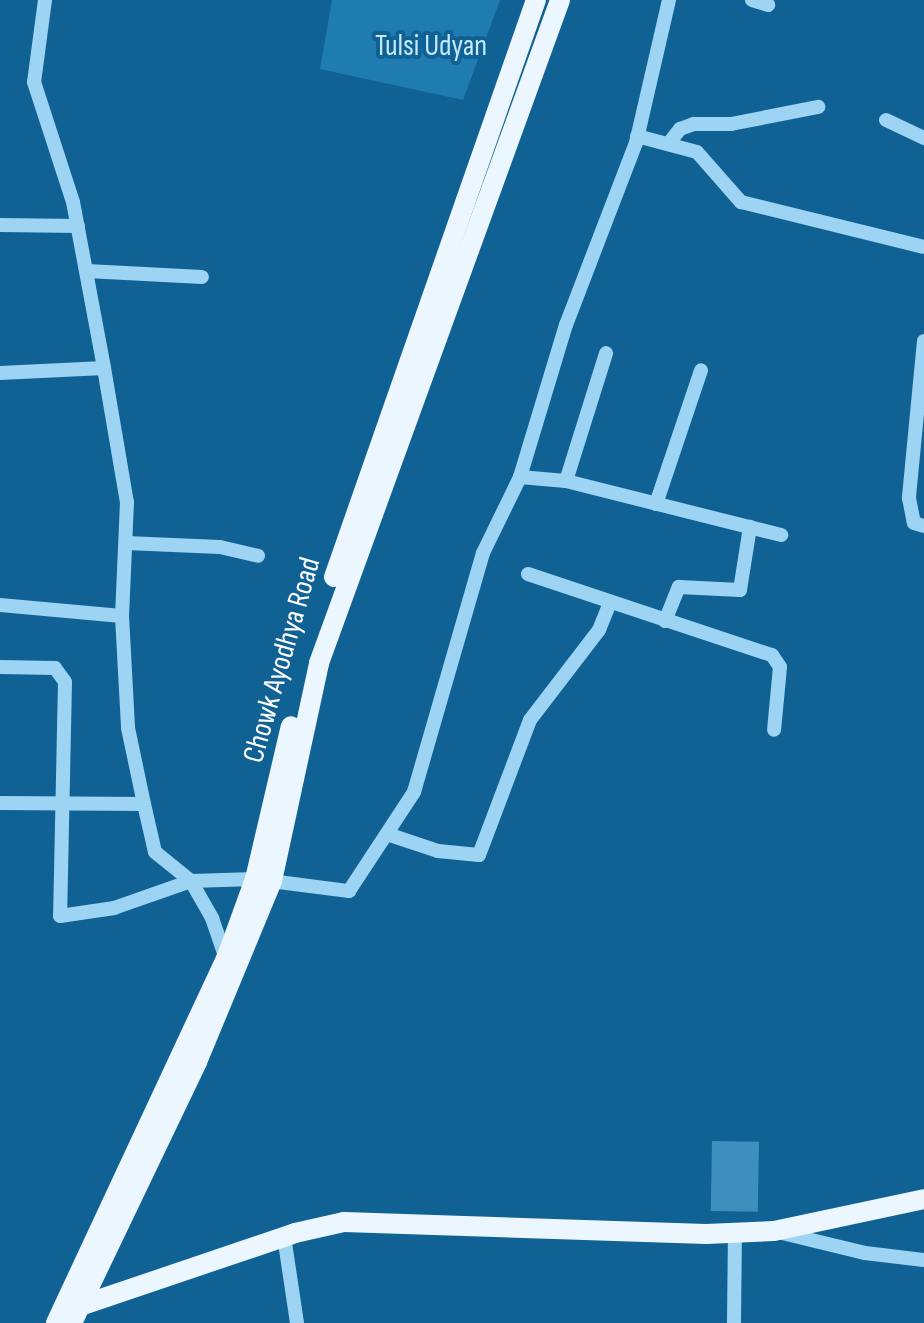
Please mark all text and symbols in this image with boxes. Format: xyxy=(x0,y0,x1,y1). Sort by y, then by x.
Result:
park label: Tulsi Udyan xyxy=(375,28,487,64)
street label: Chowk Ayodhya Road xyxy=(236,553,328,767)

